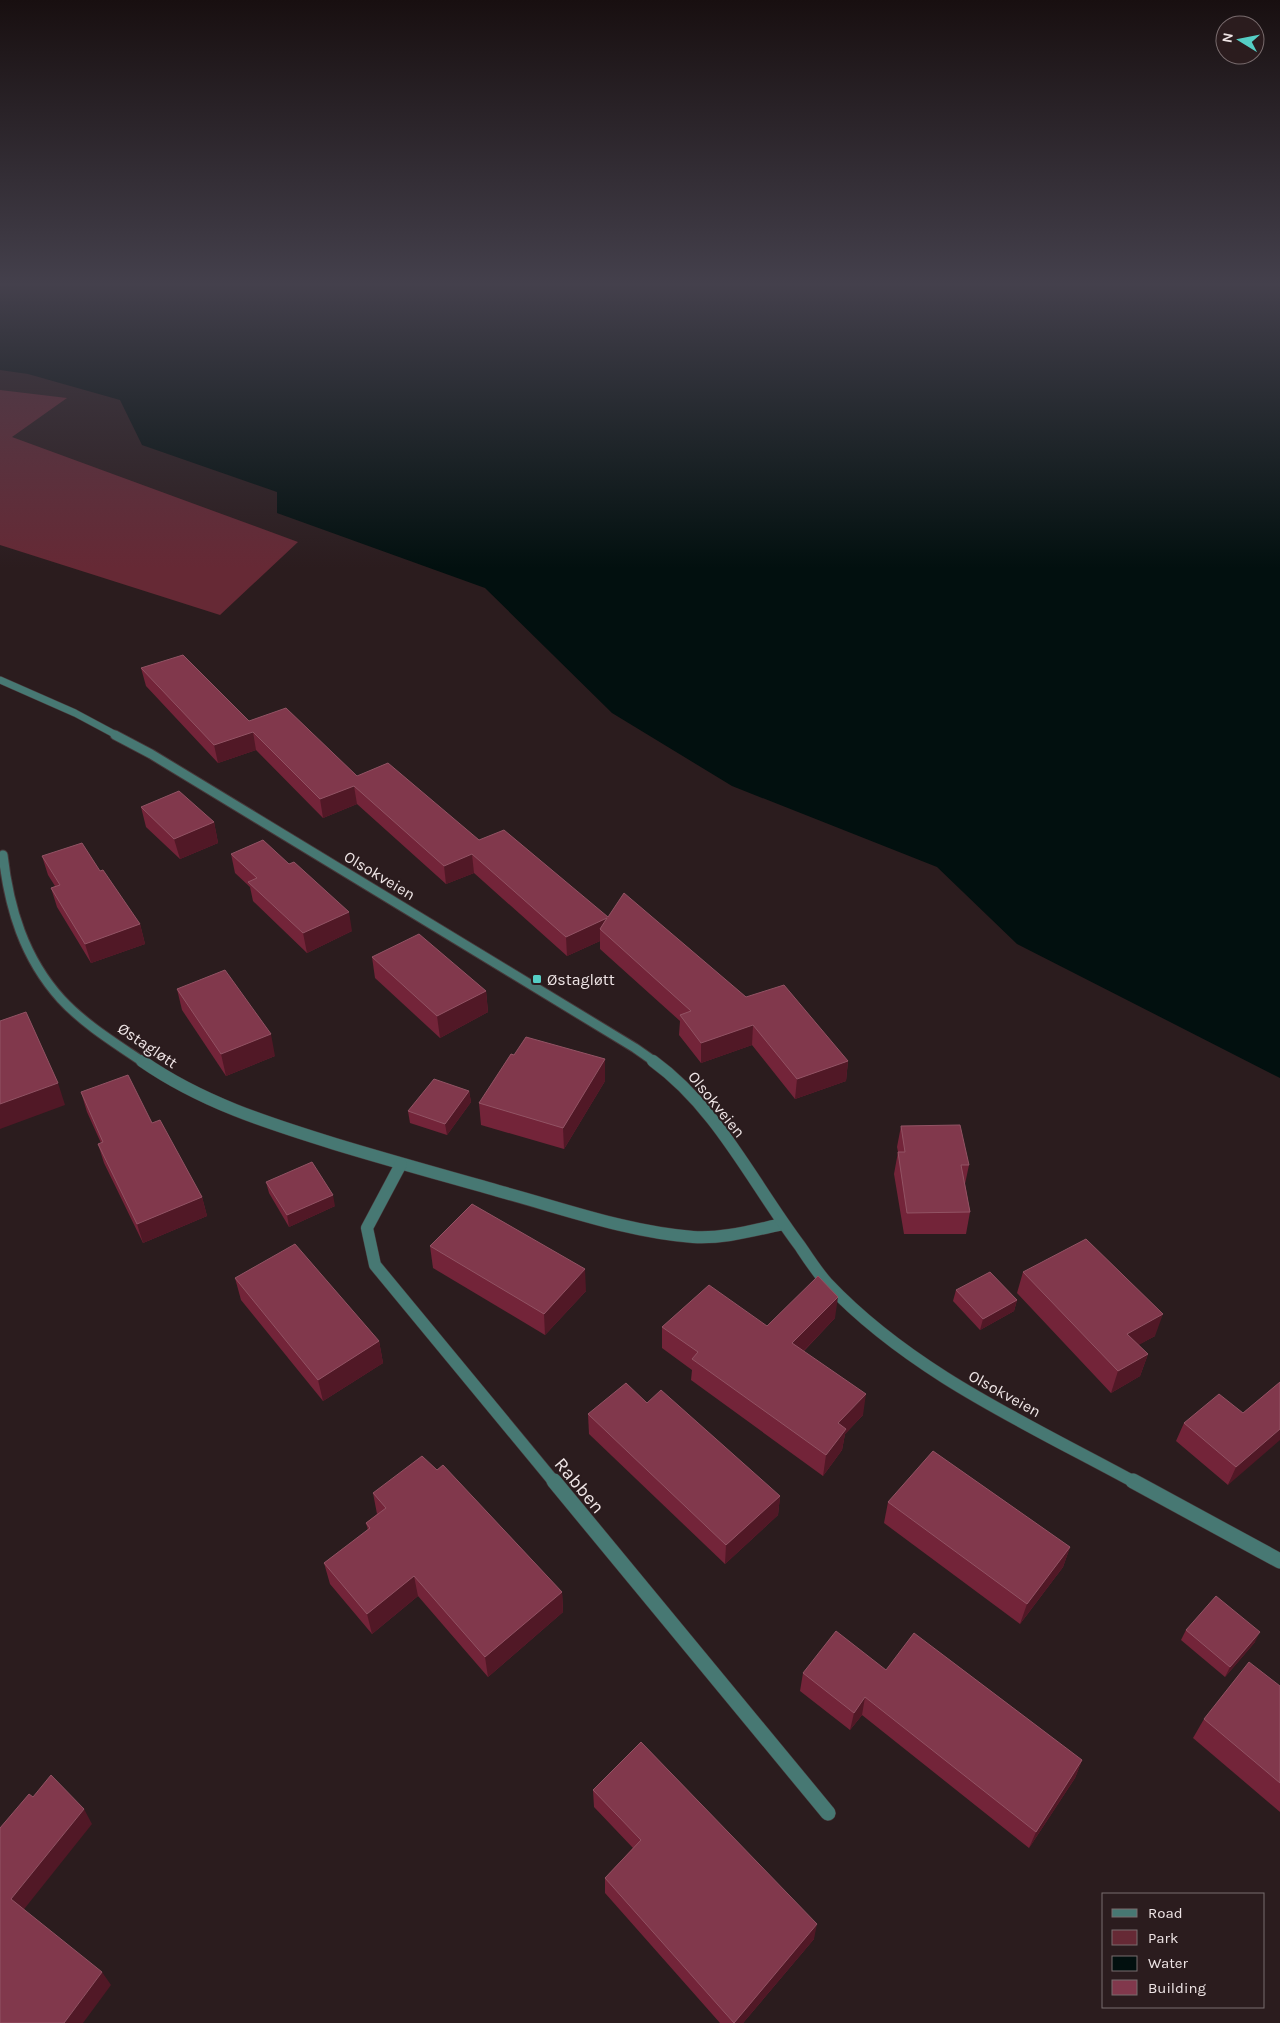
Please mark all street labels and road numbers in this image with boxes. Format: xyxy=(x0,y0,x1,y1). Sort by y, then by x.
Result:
street label: Olsokveien xyxy=(341,847,419,904)
street label: Østagløtt xyxy=(114,1019,181,1072)
street label: Olsokveien xyxy=(684,1067,749,1141)
street label: Olsokveien xyxy=(965,1366,1044,1421)
street label: Rabben xyxy=(550,1453,609,1518)

